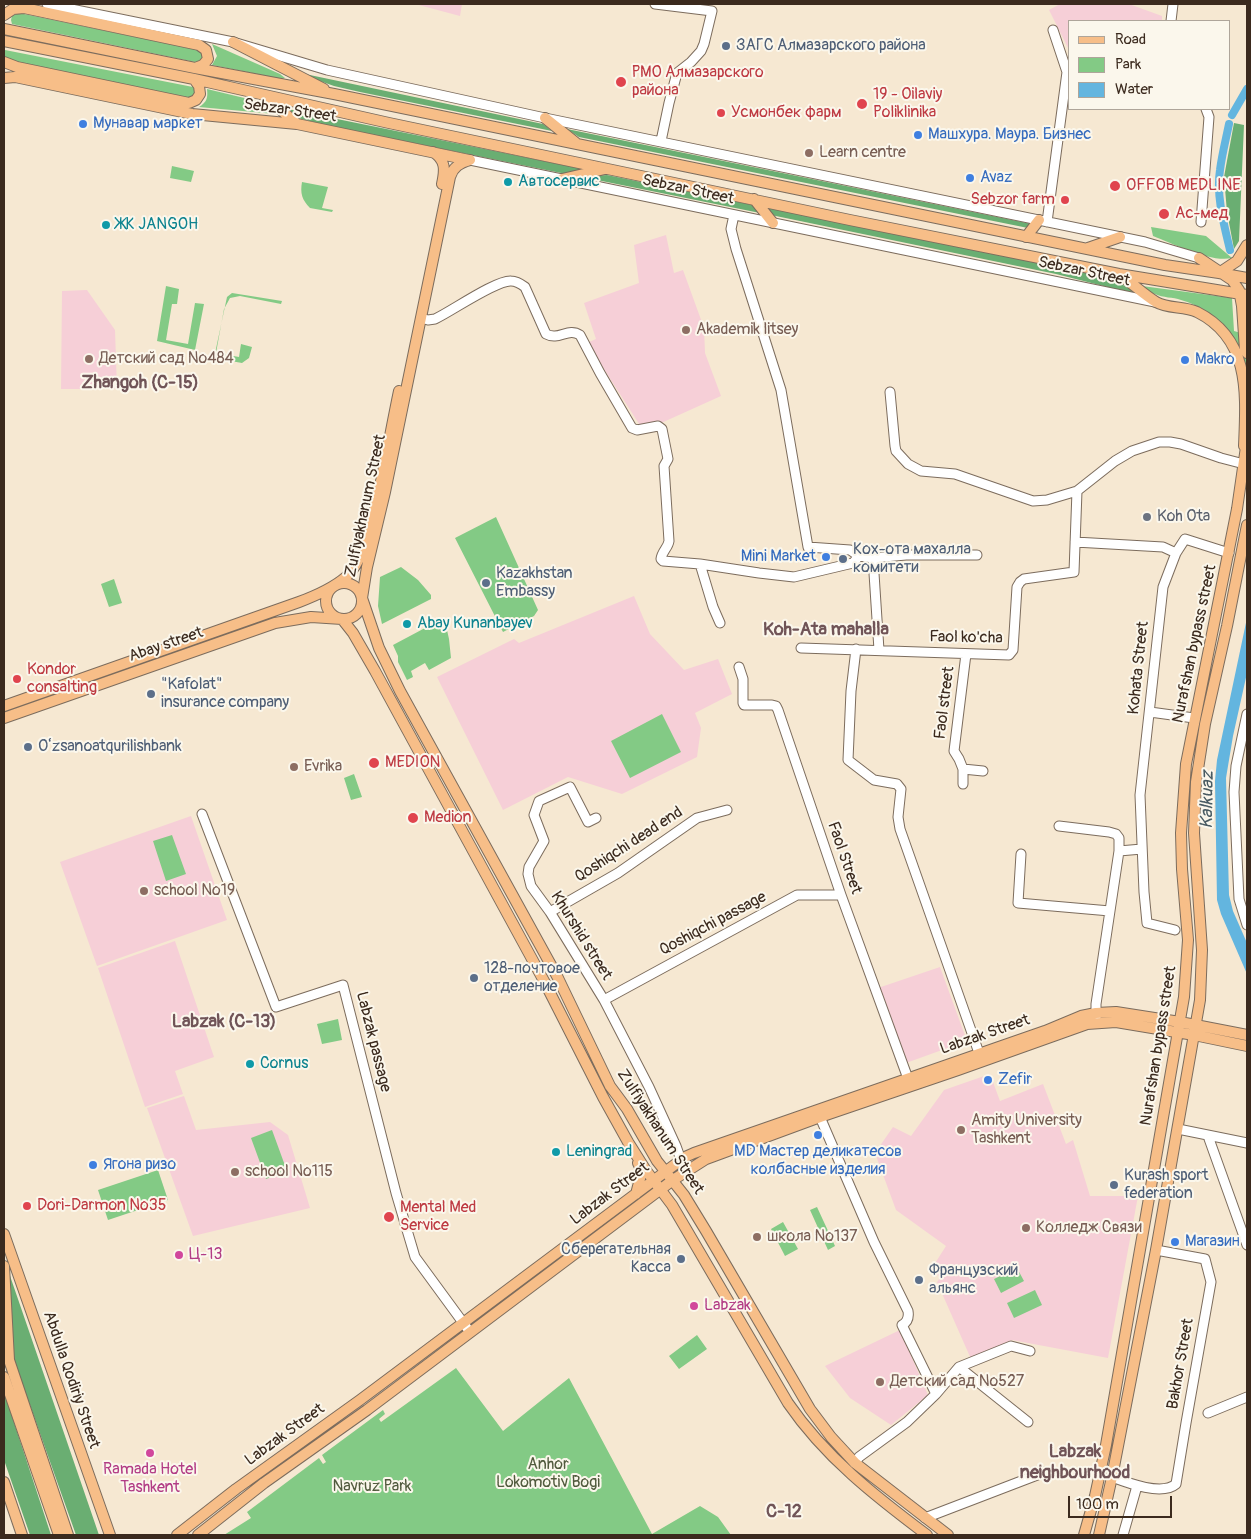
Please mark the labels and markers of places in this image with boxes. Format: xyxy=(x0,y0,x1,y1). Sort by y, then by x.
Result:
place label: ЗАГС Алмазарского района xyxy=(736,36,926,56)
marker: ЗАГС Алмазарского района xyxy=(720,40,732,52)
place label: РМО Алмазарского района xyxy=(632,63,764,101)
marker: РМО Алмазарского района xyxy=(614,75,628,89)
place label: 19 - Oilaviy Poliklinika xyxy=(873,85,942,123)
marker: 19 - Oilaviy Poliklinika xyxy=(855,97,869,111)
place label: Усмонбек фарм xyxy=(731,103,841,123)
marker: Усмонбек фарм xyxy=(715,107,727,119)
place label: Мунавар маркет xyxy=(93,114,203,134)
marker: Мунавар маркет xyxy=(77,118,89,130)
place label: Машхура. Маура. Бизнес xyxy=(928,125,1091,145)
marker: Машхура. Маура. Бизнес xyxy=(912,129,924,141)
place label: Learn centre xyxy=(819,143,906,163)
marker: Learn centre xyxy=(803,147,815,159)
place label: Avaz xyxy=(980,168,1012,188)
place label: Автосервис xyxy=(518,172,600,192)
marker: Avaz xyxy=(964,172,976,184)
marker: Автосервис xyxy=(502,176,514,188)
place label: OFFOB MEDLINE xyxy=(1126,176,1241,196)
marker: OFFOB MEDLINE xyxy=(1108,179,1122,193)
place label: Sebzor farm xyxy=(971,190,1055,210)
marker: Sebzor farm xyxy=(1059,194,1071,206)
place label: Ас-мед xyxy=(1175,204,1228,224)
marker: Ас-мед xyxy=(1157,207,1171,221)
place label: ЖК JANGOH xyxy=(116,215,198,235)
marker: ЖК JANGOH xyxy=(100,219,112,231)
place label: Akademik litsey xyxy=(696,320,798,340)
marker: Akademik litsey xyxy=(680,324,692,336)
place label: Детский сад №484 xyxy=(99,349,234,369)
place label: Makro xyxy=(1195,350,1235,370)
marker: Детский сад №484 xyxy=(83,353,95,365)
marker: Makro xyxy=(1179,354,1191,366)
place label: Koh Ota xyxy=(1157,507,1210,527)
marker: Koh Ota xyxy=(1141,511,1153,523)
place label: Кох-ота махалла комитети xyxy=(853,540,971,578)
place label: Mini Market xyxy=(741,547,816,567)
marker: Mini Market xyxy=(820,551,832,563)
marker: Кох-ота махалла комитети xyxy=(837,553,849,565)
place label: Kazakhstan Embassy xyxy=(496,564,573,602)
marker: Kazakhstan Embassy xyxy=(480,577,492,589)
place label: Abay Kunanbayev xyxy=(417,614,533,634)
marker: Abay Kunanbayev xyxy=(401,618,413,630)
place label: Kondor consalting xyxy=(27,660,97,698)
marker: Kondor consalting xyxy=(11,673,23,685)
place label: "Kafolat" insurance company xyxy=(161,675,289,713)
marker: "Kafolat" insurance company xyxy=(145,688,157,700)
place label: Oʻzsanoatqurilishbank xyxy=(38,737,182,757)
marker: Oʻzsanoatqurilishbank xyxy=(22,741,34,753)
place label: MEDION xyxy=(385,753,440,773)
marker: MEDION xyxy=(367,756,381,770)
place label: Evrika xyxy=(304,757,342,777)
marker: Evrika xyxy=(288,761,300,773)
place label: Medion xyxy=(424,808,472,828)
marker: Medion xyxy=(406,811,420,825)
place label: school №19 xyxy=(154,881,235,901)
marker: school №19 xyxy=(138,885,150,897)
place label: 128-почтовое отделение xyxy=(484,959,580,997)
marker: 128-почтовое отделение xyxy=(468,972,480,984)
place label: Cornus xyxy=(260,1054,308,1074)
marker: Cornus xyxy=(244,1058,256,1070)
place label: Zefir xyxy=(998,1070,1032,1090)
marker: Zefir xyxy=(982,1074,994,1086)
place label: Amity University Tashkent xyxy=(971,1111,1082,1149)
marker: Amity University Tashkent xyxy=(955,1124,967,1136)
marker: MD Мастер деликатесов колбасные изделия xyxy=(812,1129,824,1141)
place label: Leningrad xyxy=(566,1142,632,1162)
place label: MD Мастер деликатесов колбасные изделия xyxy=(734,1142,902,1180)
marker: Leningrad xyxy=(550,1146,562,1158)
place label: Ягона ризо xyxy=(103,1155,176,1175)
marker: Ягона ризо xyxy=(87,1159,99,1171)
place label: school №115 xyxy=(245,1162,333,1182)
marker: school №115 xyxy=(229,1166,241,1178)
place label: Kurash sport federation xyxy=(1124,1166,1208,1204)
marker: Kurash sport federation xyxy=(1108,1179,1120,1191)
place label: Dori-Darmon №35 xyxy=(37,1196,166,1216)
place label: Mental Med Service xyxy=(400,1198,476,1236)
marker: Dori-Darmon №35 xyxy=(21,1200,33,1212)
marker: Mental Med Service xyxy=(382,1210,396,1224)
place label: Колледж Связи xyxy=(1036,1218,1142,1238)
marker: Колледж Связи xyxy=(1020,1222,1032,1234)
place label: школа №137 xyxy=(767,1227,858,1247)
marker: школа №137 xyxy=(751,1231,763,1243)
place label: Магазин xyxy=(1185,1232,1240,1252)
marker: Магазин xyxy=(1169,1236,1181,1248)
place label: Сберегательная Касса xyxy=(561,1240,671,1278)
place label: Ц-13 xyxy=(189,1245,222,1265)
marker: Ц-13 xyxy=(173,1249,185,1261)
marker: Сберегательная Касса xyxy=(675,1253,687,1265)
place label: Французский альянс xyxy=(929,1261,1018,1299)
marker: Французский альянс xyxy=(913,1274,925,1286)
place label: Labzak xyxy=(704,1296,751,1316)
marker: Labzak xyxy=(688,1300,700,1312)
place label: Детский сад №527 xyxy=(890,1372,1024,1392)
marker: Детский сад №527 xyxy=(874,1376,886,1388)
marker: Ramada Hotel Tashkent xyxy=(144,1447,156,1459)
place label: Ramada Hotel Tashkent xyxy=(103,1460,197,1498)

